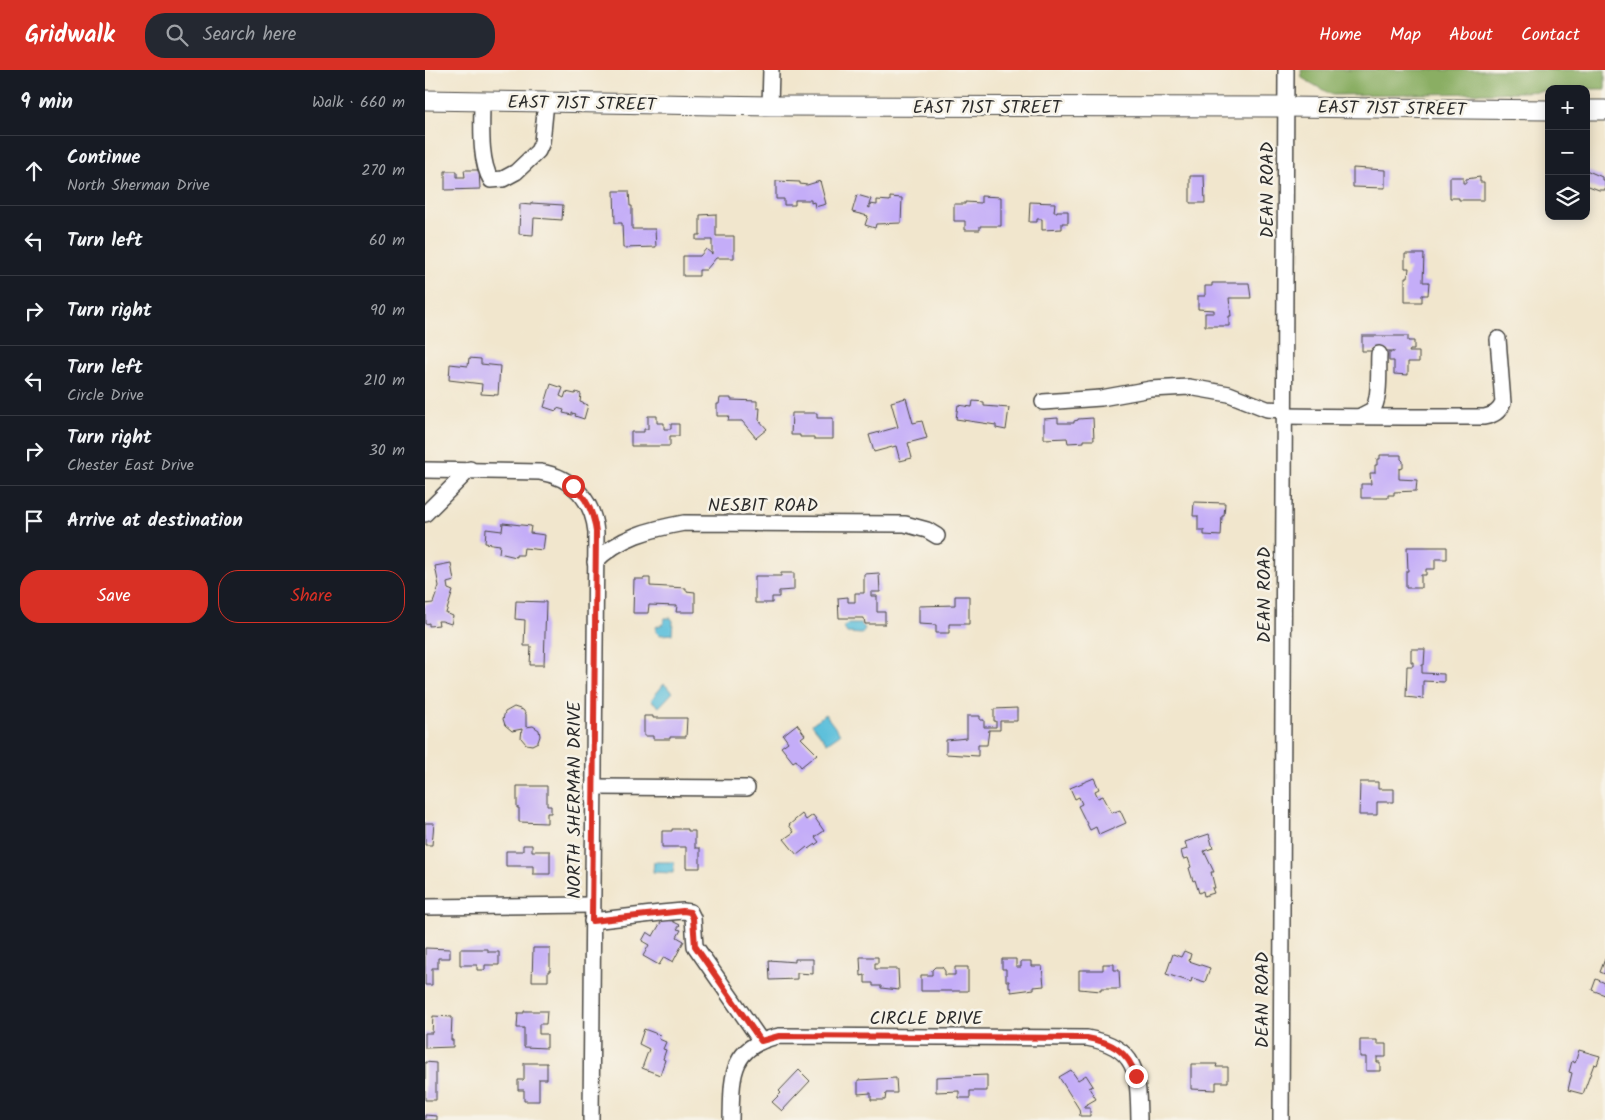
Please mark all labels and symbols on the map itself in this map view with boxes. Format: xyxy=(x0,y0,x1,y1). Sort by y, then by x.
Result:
street label: EAST 71ST STREET xyxy=(507,89,658,120)
street label: EAST 71ST STREET xyxy=(913,94,1063,123)
street label: EAST 71ST STREET xyxy=(1317,94,1468,125)
street label: DEAN ROAD xyxy=(1254,141,1283,238)
route start xyxy=(562,475,585,498)
street label: NESBIT ROAD xyxy=(708,492,819,521)
street label: DEAN ROAD xyxy=(1251,546,1280,643)
street label: NORTH SHERMAN DRIVE xyxy=(561,701,590,899)
street label: DEAN ROAD xyxy=(1249,951,1278,1048)
street label: CIRCLE DRIVE xyxy=(869,1005,983,1034)
route end xyxy=(1125,1065,1148,1088)

